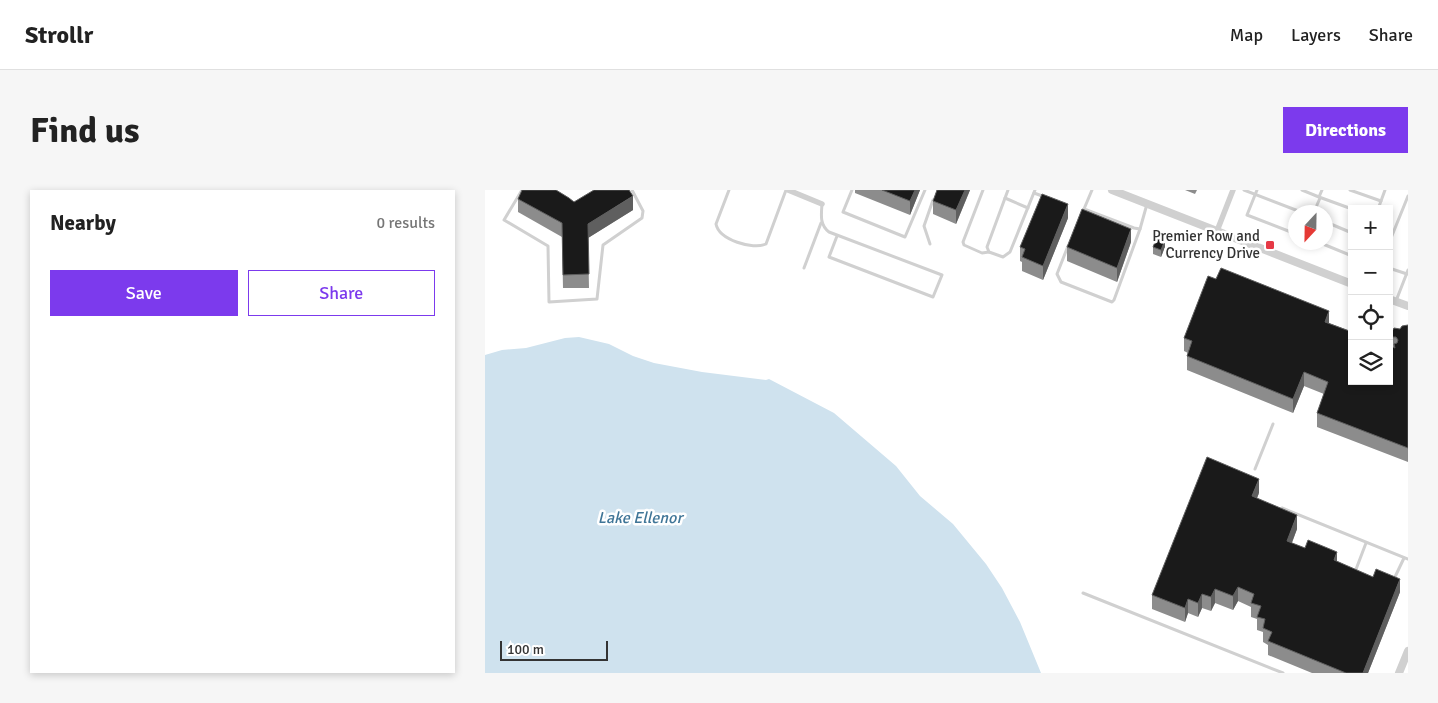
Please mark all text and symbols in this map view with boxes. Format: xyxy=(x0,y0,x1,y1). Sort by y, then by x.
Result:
text: Strollr xyxy=(25,20,93,50)
text: Map xyxy=(1230,24,1263,46)
text: Layers xyxy=(1291,24,1341,46)
text: Share xyxy=(1369,24,1413,46)
button: Directions xyxy=(1283,107,1408,153)
text: Find us xyxy=(30,109,140,152)
north arrow xyxy=(1288,205,1333,250)
map controls xyxy=(1348,205,1393,385)
button: + xyxy=(1348,205,1393,250)
text: Nearby xyxy=(50,210,116,236)
text: 0 results xyxy=(376,213,435,233)
place label: Premier Row and Currency Drive xyxy=(1152,227,1260,262)
marker: Premier Row and Currency Drive xyxy=(1264,239,1276,251)
button: − xyxy=(1348,250,1393,295)
button: Save xyxy=(50,270,238,316)
button: Share xyxy=(248,270,435,316)
button: locate xyxy=(1348,295,1393,340)
button: layers xyxy=(1348,340,1393,385)
water label: Lake Ellenor xyxy=(598,508,684,528)
scale bar xyxy=(500,638,607,661)
text: 100 m xyxy=(507,641,544,658)

